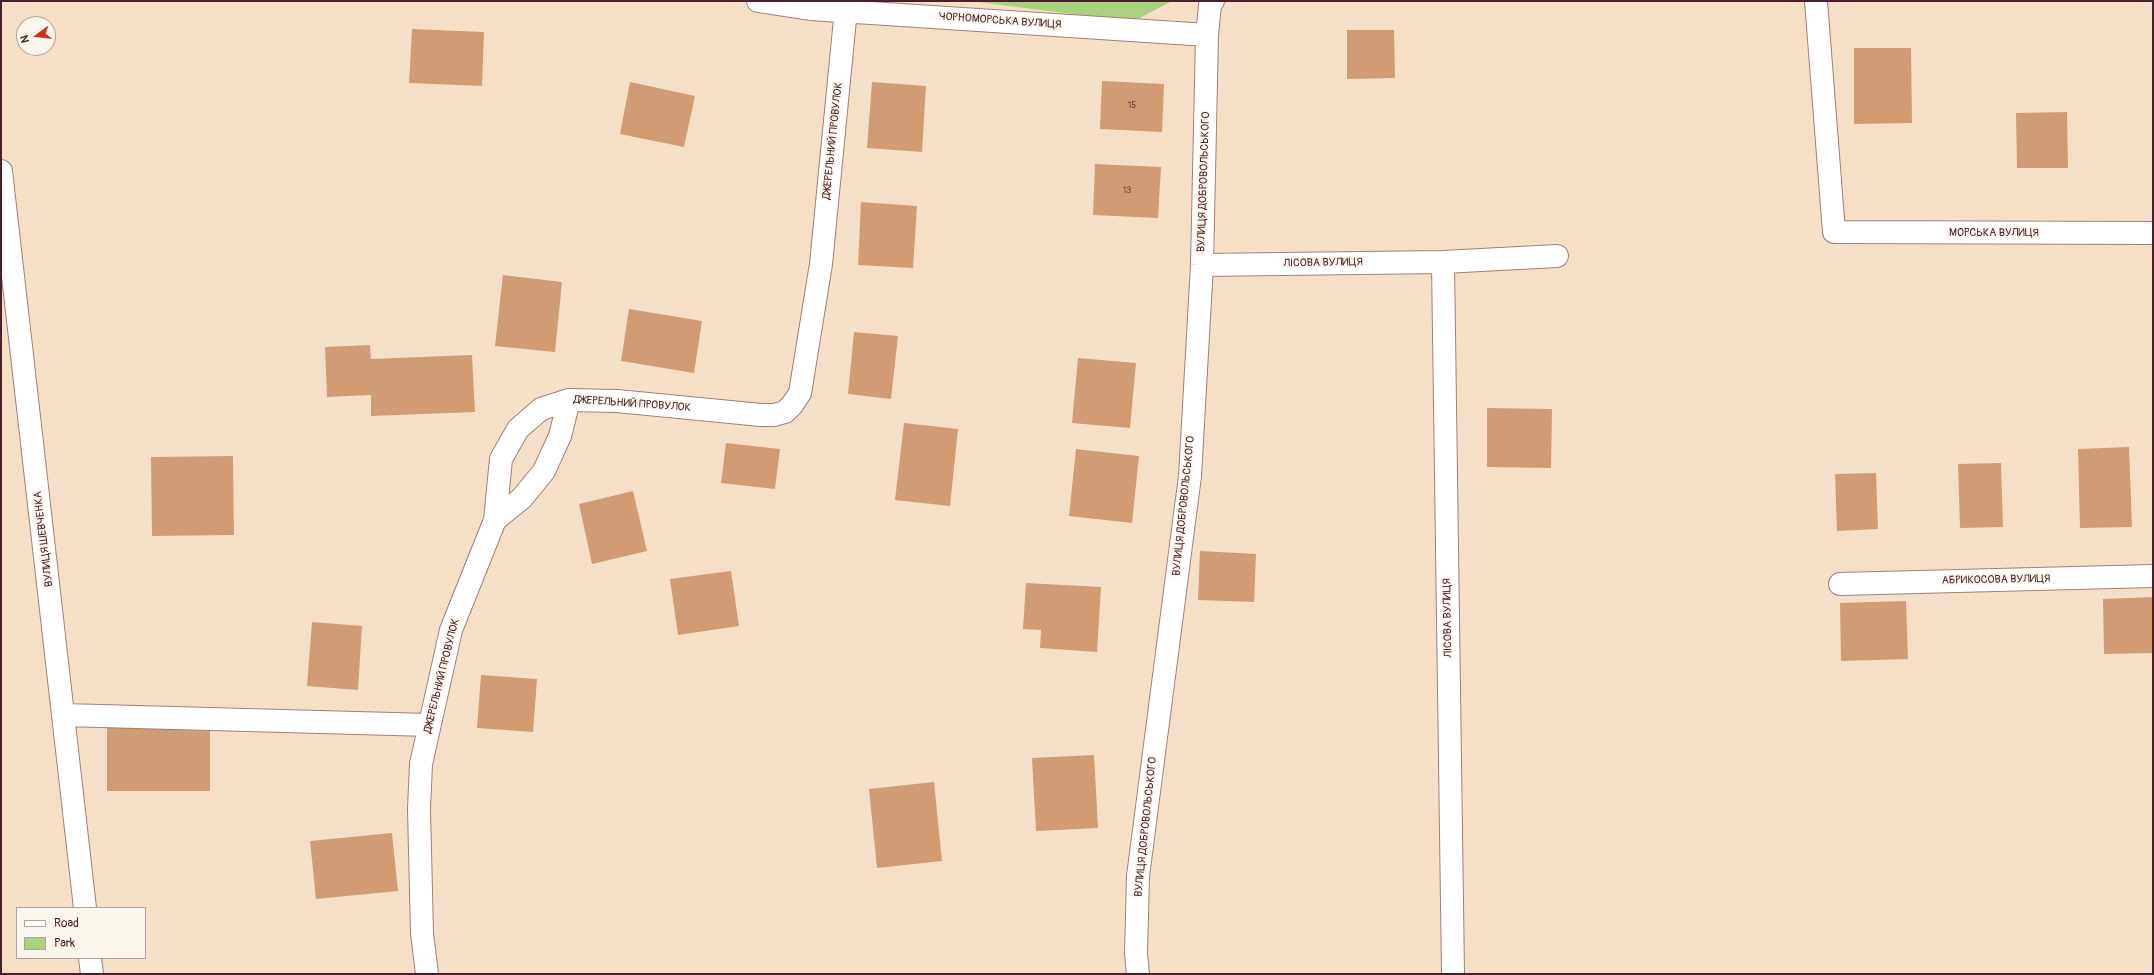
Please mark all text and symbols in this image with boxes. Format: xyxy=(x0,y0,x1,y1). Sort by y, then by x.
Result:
street label: ЧОРНОМОРСЬКА ВУЛИЦЯ xyxy=(938,10,1062,32)
north arrow xyxy=(16,16,56,56)
text: N xyxy=(18,34,32,44)
street label: ДЖЕРЕЛЬНИЙ ПРОВУЛОК xyxy=(820,82,846,200)
house number: 15 xyxy=(1128,101,1136,111)
street label: ВУЛИЦЯ ДОБРОВОЛЬСЬКОГО xyxy=(1195,112,1213,252)
house number: 13 xyxy=(1123,186,1131,196)
street label: МОРСЬКА ВУЛИЦЯ xyxy=(1949,226,2039,240)
street label: ЛІСОВА ВУЛИЦЯ xyxy=(1283,256,1363,270)
street label: ДЖЕРЕЛЬНИЙ ПРОВУЛОК xyxy=(573,393,691,415)
street label: ВУЛИЦЯ ДОБРОВОЛЬСЬКОГО xyxy=(1170,435,1198,577)
street label: ВУЛИЦЯ ШЕВЧЕНКА xyxy=(32,490,56,588)
street label: АБРИКОСОВА ВУЛИЦЯ xyxy=(1941,572,2051,588)
street label: ЛІСОВА ВУЛИЦЯ xyxy=(1441,578,1455,658)
street label: ДЖЕРЕЛЬНИЙ ПРОВУЛОК xyxy=(421,617,463,735)
street label: ВУЛИЦЯ ДОБРОВОЛЬСЬКОГО xyxy=(1132,756,1160,898)
legend xyxy=(16,907,146,959)
text: Road xyxy=(54,916,79,931)
text: Park xyxy=(54,936,75,951)

